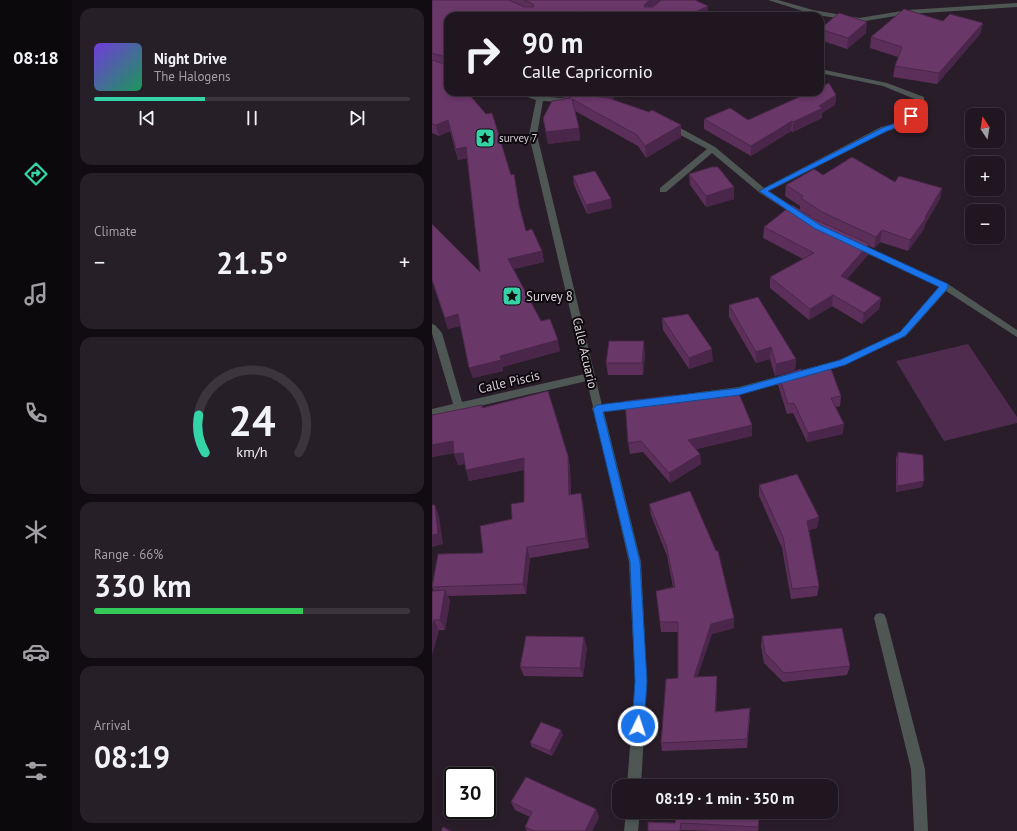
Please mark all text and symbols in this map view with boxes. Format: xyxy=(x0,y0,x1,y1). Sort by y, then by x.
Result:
text: 90 m xyxy=(522,24,583,61)
icon: right xyxy=(456,28,508,80)
text: 08:18 xyxy=(13,46,59,69)
text: Night Drive xyxy=(154,49,227,68)
text: Calle Capricornio xyxy=(522,60,653,83)
text: The Halogens xyxy=(154,68,231,85)
pin xyxy=(894,99,928,133)
icon: arrive xyxy=(900,105,922,127)
icon: previous xyxy=(136,107,158,129)
icon: pause xyxy=(241,107,263,129)
icon: next xyxy=(346,107,368,129)
north arrow xyxy=(965,108,1005,148)
map controls xyxy=(965,108,1005,244)
place icon: survey 7 xyxy=(474,127,496,149)
place label: survey 7 xyxy=(499,131,538,145)
button: + xyxy=(965,156,1005,196)
icon: directions xyxy=(22,160,50,188)
button: − xyxy=(965,204,1005,244)
text: Climate xyxy=(94,223,137,240)
text: 21.5° xyxy=(216,243,288,282)
text: − xyxy=(94,248,105,276)
text: + xyxy=(399,248,410,276)
icon: music xyxy=(22,280,50,308)
place icon: Survey 8 xyxy=(501,285,523,307)
place label: Survey 8 xyxy=(526,288,573,305)
street label: Calle Acuario xyxy=(569,316,601,390)
street label: Calle Piscis xyxy=(477,367,541,397)
text: 24 xyxy=(228,394,276,447)
icon: phone xyxy=(22,399,50,427)
text: km/h xyxy=(236,442,268,461)
icon: climate xyxy=(22,518,50,546)
text: Range · 66% xyxy=(94,546,163,563)
text: 330 km xyxy=(94,566,192,605)
icon: car xyxy=(22,638,50,666)
position arrow xyxy=(617,705,659,747)
text: Arrival xyxy=(94,717,130,734)
text: 08:19 xyxy=(94,737,170,776)
icon: filters xyxy=(22,757,50,785)
speed limit sign: 30 xyxy=(444,767,496,819)
text: 08:19 · 1 min · 350 m xyxy=(656,789,794,808)

